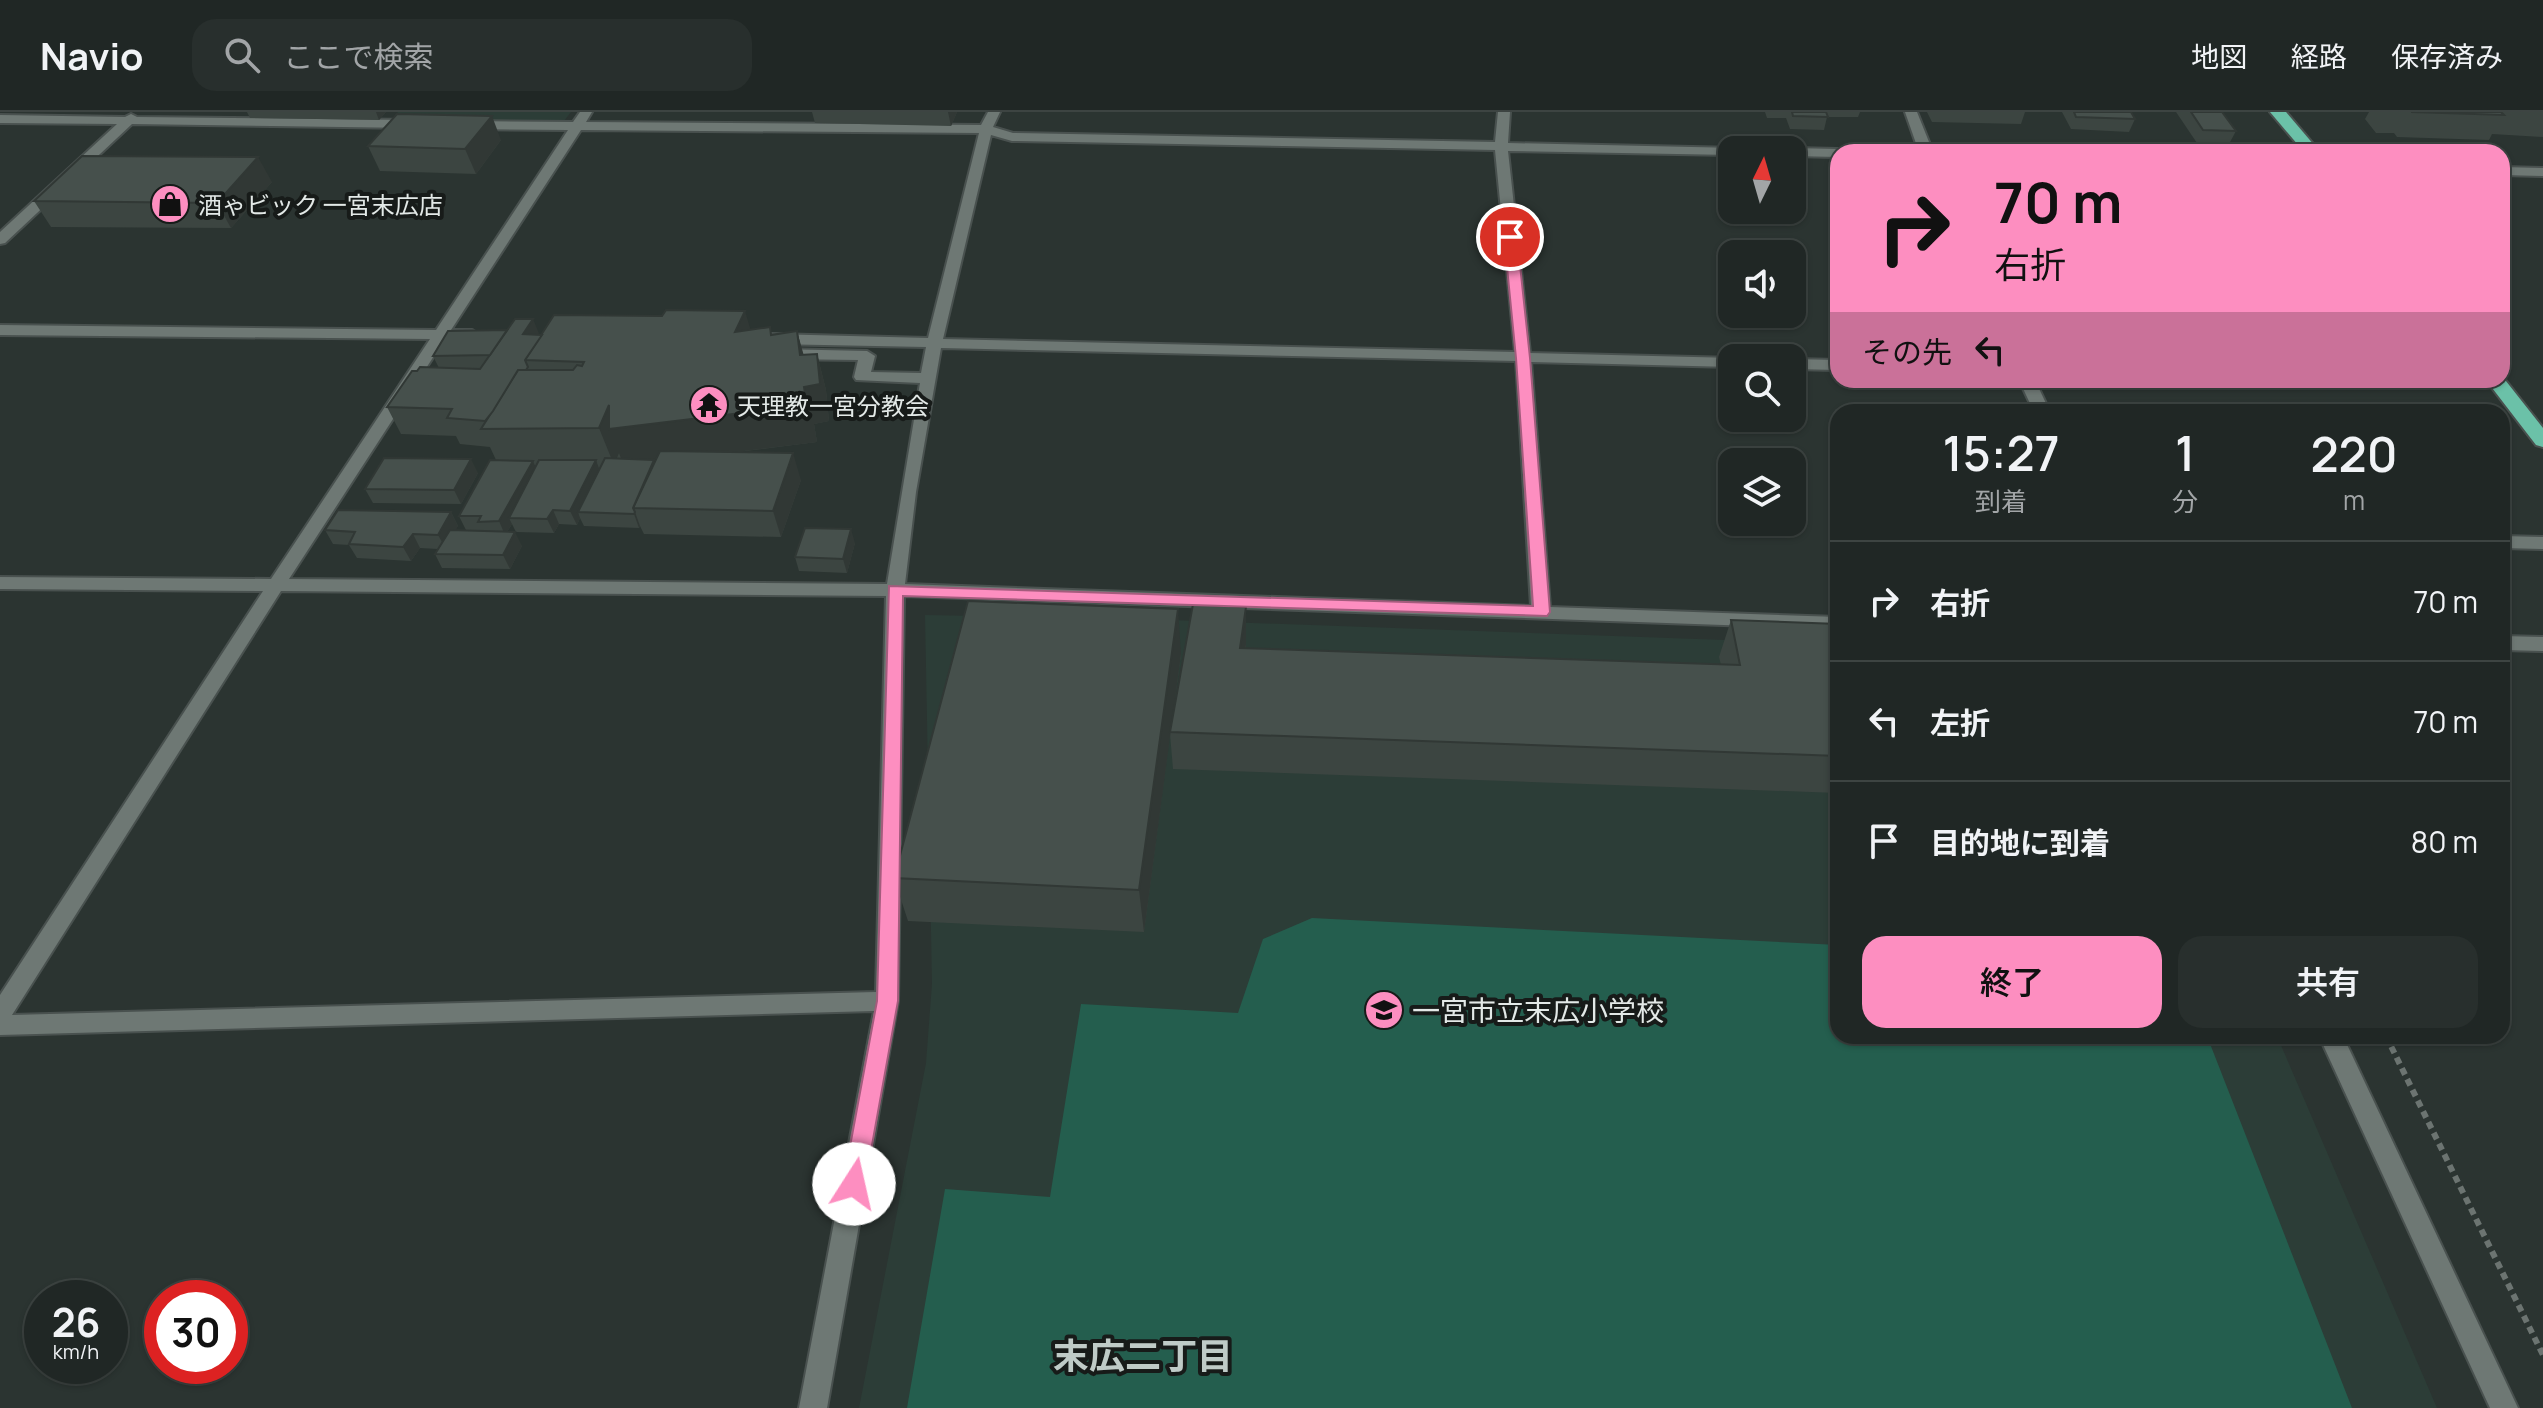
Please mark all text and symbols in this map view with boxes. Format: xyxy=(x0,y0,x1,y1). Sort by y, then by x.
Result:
search box xyxy=(192,19,752,91)
text: Navio xyxy=(40,29,144,81)
icon: search xyxy=(220,33,264,77)
text: ここで検索 xyxy=(284,36,434,77)
text: 地図 xyxy=(2191,37,2247,75)
text: 経路 xyxy=(2291,37,2347,75)
text: 保存済み xyxy=(2391,37,2503,75)
north arrow xyxy=(1718,136,1806,224)
map controls xyxy=(1718,136,1806,536)
text: 70 m xyxy=(1994,163,2122,240)
icon: right xyxy=(1862,176,1966,280)
shop icon: 酒ゃビック 一宮末広店 xyxy=(149,183,191,225)
place label: 酒ゃビック 一宮末広店 xyxy=(198,188,443,221)
pin xyxy=(1476,203,1544,271)
icon: arrive xyxy=(1488,215,1532,259)
button: sound xyxy=(1718,240,1806,328)
text: 右折 xyxy=(1994,240,2066,289)
icon: left xyxy=(1968,328,2012,372)
text: その先 xyxy=(1862,331,1952,372)
button: search xyxy=(1718,344,1806,432)
temple icon: 天理教一宮分教会 xyxy=(688,384,730,426)
place label: 天理教一宮分教会 xyxy=(737,389,929,422)
text: 15:27 xyxy=(1942,420,2060,485)
text: 1 xyxy=(2175,420,2195,485)
text: 220 xyxy=(2310,421,2398,486)
button: layers xyxy=(1718,448,1806,536)
text: m xyxy=(2343,482,2365,518)
text: 到着 xyxy=(1975,483,2027,519)
text: 分 xyxy=(2172,483,2198,519)
icon: right xyxy=(1862,579,1906,623)
text: 70 m xyxy=(2413,581,2478,622)
text: 右折 xyxy=(1930,582,1990,623)
icon: left xyxy=(1862,699,1906,743)
text: 70 m xyxy=(2413,701,2478,742)
text: 左折 xyxy=(1930,702,1990,743)
icon: arrive xyxy=(1862,819,1906,863)
text: 80 m xyxy=(2411,821,2478,862)
text: 目的地に到着 xyxy=(1930,822,2110,863)
button: 終了 xyxy=(1862,936,2162,1028)
button: 共有 xyxy=(2178,936,2478,1028)
school or university icon: 一宮市立末広小学校 xyxy=(1363,989,1405,1031)
place label: 一宮市立末広小学校 xyxy=(1412,991,1664,1029)
position arrow xyxy=(812,1142,896,1226)
speed limit sign: 30 xyxy=(144,1280,248,1384)
text: 26 xyxy=(52,1294,100,1349)
district label: 末広二丁目 xyxy=(1053,1331,1233,1380)
text: km/h xyxy=(53,1338,99,1365)

